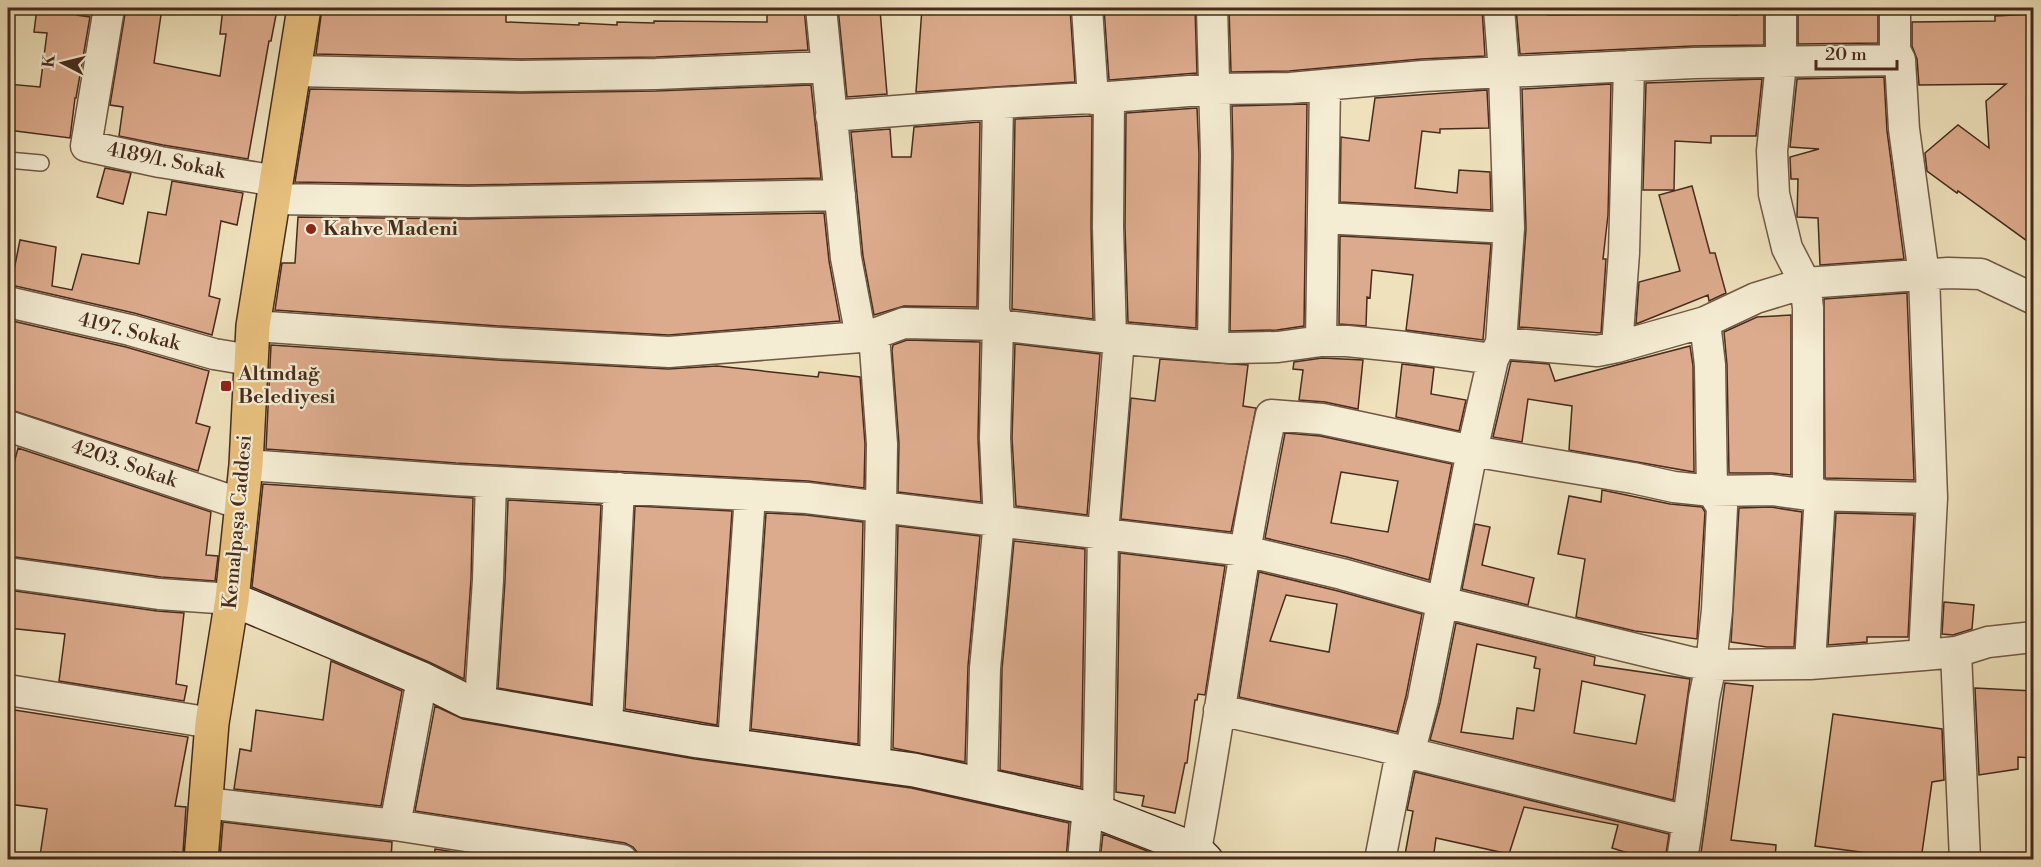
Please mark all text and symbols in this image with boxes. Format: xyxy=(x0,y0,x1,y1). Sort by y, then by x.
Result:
north arrow xyxy=(33,33,93,93)
scale bar xyxy=(1816,33,1897,71)
text: 20 m xyxy=(1825,43,1867,66)
text: K xyxy=(38,53,60,69)
street label: 4189/1. Sokak xyxy=(105,137,229,185)
place label: Kahve Madeni xyxy=(323,217,458,242)
marker: Kahve Madeni xyxy=(304,222,318,236)
street label: 4197. Sokak xyxy=(75,307,184,357)
place label: Altındağ Belediyesi xyxy=(237,362,336,410)
marker: Altındağ Belediyesi xyxy=(219,379,233,393)
street label: Kemalpaşa Caddesi xyxy=(218,433,258,610)
street label: 4203. Sokak xyxy=(68,434,182,494)

